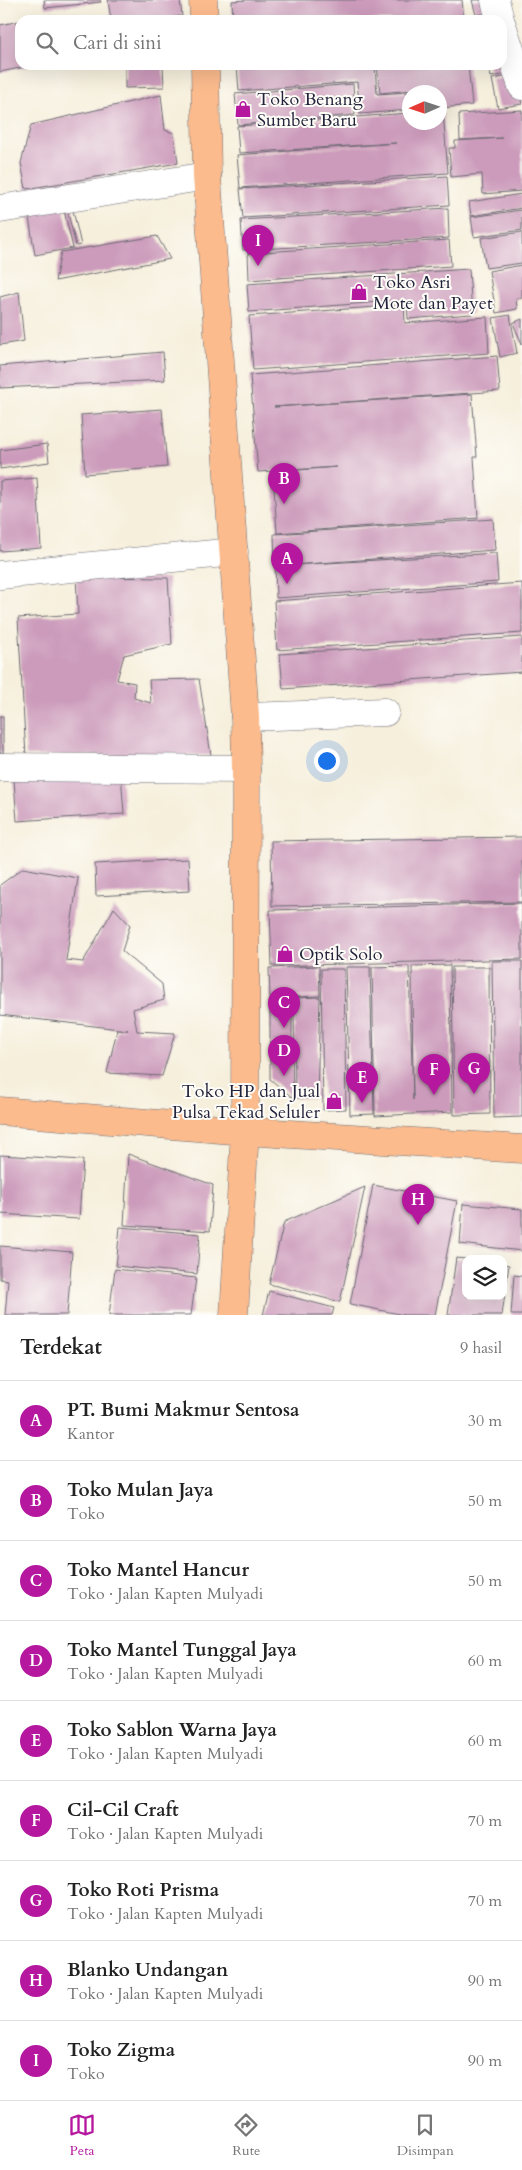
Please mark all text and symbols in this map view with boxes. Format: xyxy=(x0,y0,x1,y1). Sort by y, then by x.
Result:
search box xyxy=(15,15,507,70)
icon: search xyxy=(33,29,61,57)
text: Cari di sini xyxy=(73,30,162,56)
north arrow xyxy=(402,85,447,130)
place label: Toko Benang Sumber Baru xyxy=(257,87,364,133)
shop icon: Toko Benang Sumber Baru xyxy=(233,99,253,119)
pin: I xyxy=(242,225,274,266)
place label: Toko Asri Mote dan Payet xyxy=(373,270,493,316)
shop icon: Toko Asri Mote dan Payet xyxy=(349,282,369,302)
pin: B xyxy=(268,463,300,504)
pin: A xyxy=(271,543,303,584)
your location xyxy=(314,748,340,774)
place label: Optik Solo xyxy=(299,942,383,967)
shop icon: Optik Solo xyxy=(275,944,295,964)
pin: C xyxy=(268,987,300,1028)
pin: D xyxy=(268,1035,300,1076)
pin: G xyxy=(458,1053,490,1094)
pin: F xyxy=(418,1054,450,1095)
pin: E xyxy=(346,1062,378,1103)
place label: Toko HP dan Jual Pulsa Tekad Seluler xyxy=(172,1079,320,1125)
shop icon: Toko HP dan Jual Pulsa Tekad Seluler xyxy=(324,1091,344,1111)
pin: H xyxy=(402,1184,434,1225)
map controls xyxy=(462,1255,507,1300)
button: layers xyxy=(462,1255,507,1300)
text: Terdekat xyxy=(20,1333,102,1362)
text: 9 hasil xyxy=(460,1337,502,1359)
text: PT. Bumi Makmur Sentosa xyxy=(67,1397,299,1423)
text: A xyxy=(30,1410,42,1432)
text: 30 m xyxy=(468,1410,502,1432)
text: Kantor xyxy=(67,1423,114,1445)
text: Toko Mulan Jaya xyxy=(67,1477,214,1503)
text: B xyxy=(30,1490,42,1512)
text: 50 m xyxy=(468,1490,502,1512)
text: Toko xyxy=(67,1503,105,1525)
text: Toko Mantel Hancur xyxy=(67,1557,249,1583)
text: C xyxy=(30,1570,42,1592)
text: 50 m xyxy=(468,1570,502,1592)
text: Toko · Jalan Kapten Mulyadi xyxy=(67,1583,263,1605)
text: Toko Mantel Tunggal Jaya xyxy=(67,1637,297,1663)
text: D xyxy=(29,1650,43,1672)
text: 60 m xyxy=(468,1650,502,1672)
text: Toko · Jalan Kapten Mulyadi xyxy=(67,1663,263,1685)
text: Toko Sablon Warna Jaya xyxy=(67,1717,277,1743)
text: E xyxy=(31,1730,41,1752)
text: 60 m xyxy=(468,1730,502,1752)
text: Toko · Jalan Kapten Mulyadi xyxy=(67,1743,263,1765)
text: Cil-Cil Craft xyxy=(67,1797,179,1823)
text: F xyxy=(31,1810,41,1832)
text: 70 m xyxy=(468,1810,502,1832)
text: Toko · Jalan Kapten Mulyadi xyxy=(67,1823,263,1845)
text: Toko Roti Prisma xyxy=(67,1877,219,1903)
text: G xyxy=(29,1890,43,1912)
text: 70 m xyxy=(468,1890,502,1912)
text: Toko · Jalan Kapten Mulyadi xyxy=(67,1903,263,1925)
text: Blanko Undangan xyxy=(67,1957,228,1983)
text: H xyxy=(29,1970,43,1992)
text: 90 m xyxy=(468,1970,502,1992)
text: Toko · Jalan Kapten Mulyadi xyxy=(67,1983,263,2005)
text: Toko Zigma xyxy=(67,2037,175,2063)
text: I xyxy=(33,2050,39,2072)
text: 90 m xyxy=(468,2050,502,2072)
text: Toko xyxy=(67,2063,105,2085)
tab: Peta xyxy=(68,2111,96,2160)
tab: Rute xyxy=(232,2111,260,2160)
tab: Disimpan xyxy=(397,2111,454,2160)

